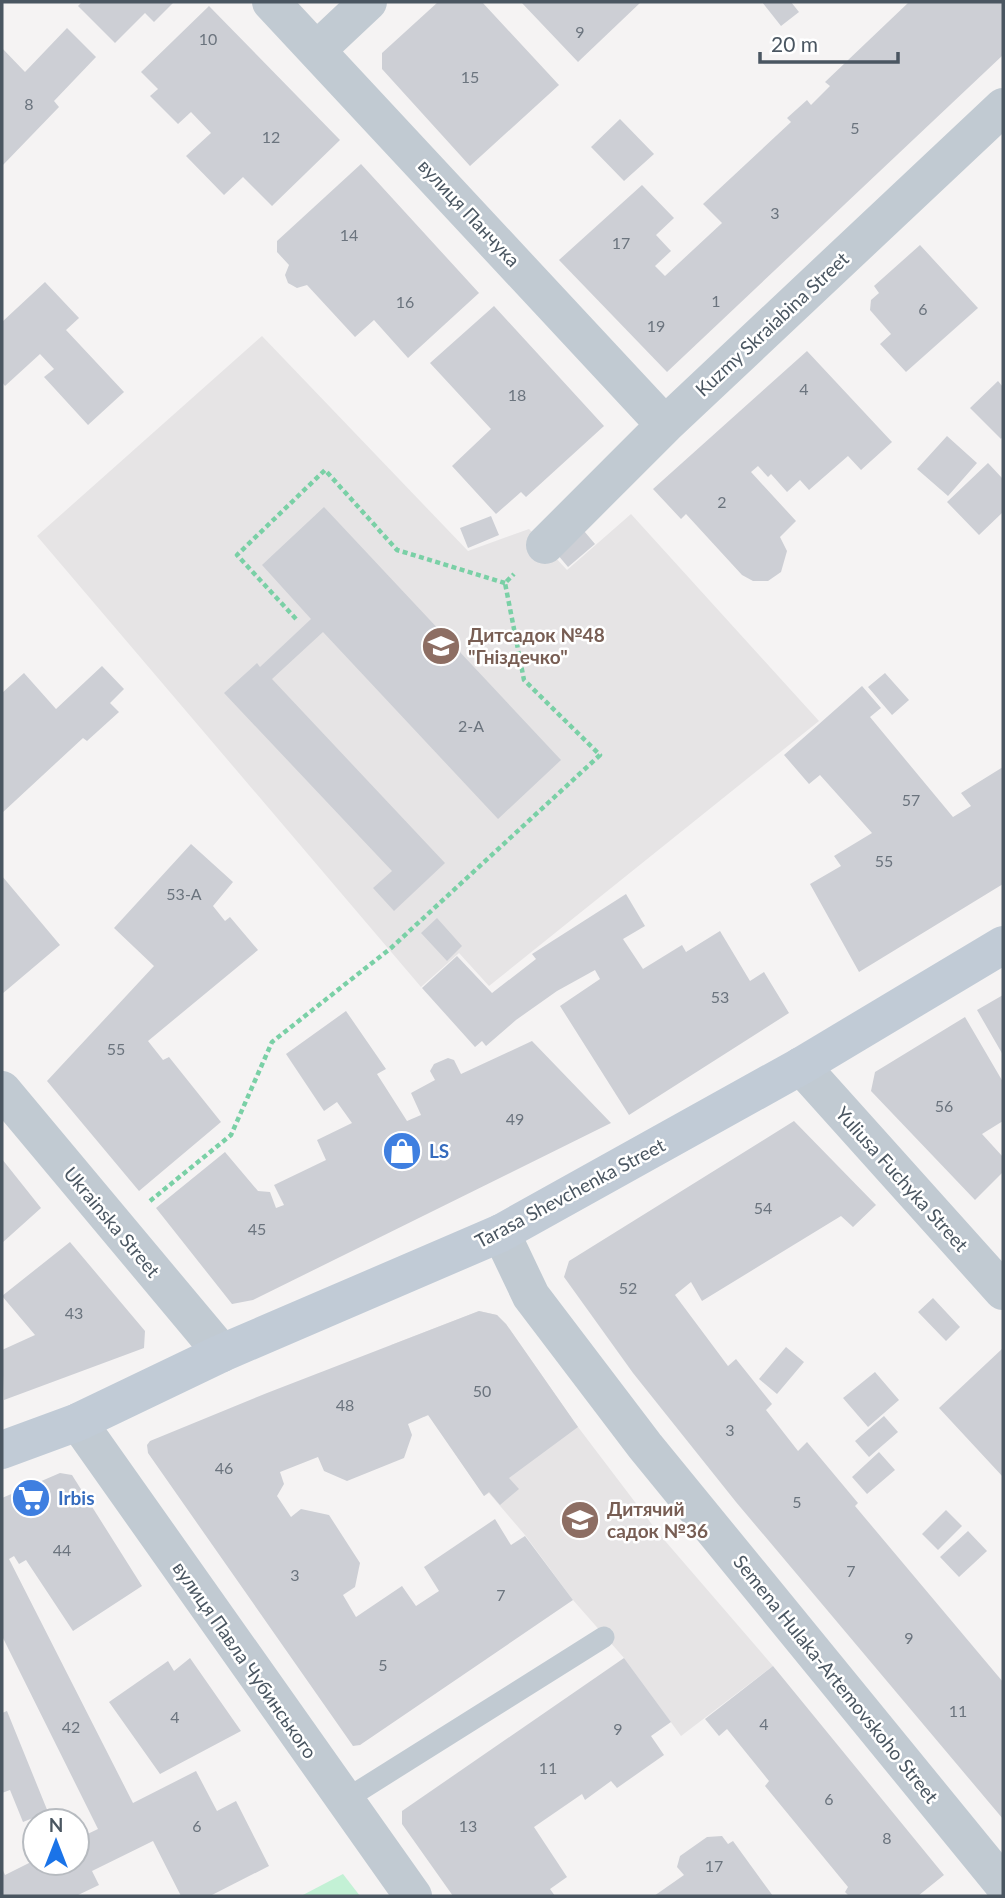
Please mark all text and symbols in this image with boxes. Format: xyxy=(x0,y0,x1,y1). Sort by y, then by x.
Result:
scale bar xyxy=(760,21,898,65)
house number: 9 xyxy=(575,22,585,41)
house number: 10 xyxy=(199,29,217,48)
text: 20 m xyxy=(771,31,818,56)
house number: 15 xyxy=(461,67,479,86)
house number: 8 xyxy=(24,94,34,113)
house number: 5 xyxy=(850,118,860,137)
house number: 12 xyxy=(262,127,280,146)
street label: вулиця Панчука xyxy=(414,154,525,271)
house number: 3 xyxy=(770,203,780,222)
house number: 14 xyxy=(340,225,358,244)
house number: 17 xyxy=(612,233,630,252)
street label: Kuzmy Skraiabina Street xyxy=(690,247,853,401)
house number: 1 xyxy=(711,291,721,310)
house number: 16 xyxy=(396,292,414,311)
house number: 6 xyxy=(918,299,928,318)
house number: 19 xyxy=(647,316,665,335)
house number: 4 xyxy=(799,379,809,398)
house number: 18 xyxy=(508,385,526,404)
house number: 2 xyxy=(717,492,727,511)
place label: Дитсадок №48 "Гніздечко" xyxy=(468,623,605,668)
school or university icon: Дитсадок №48 "Гніздечко" xyxy=(420,625,462,667)
house number: 2-А xyxy=(458,716,484,735)
house number: 57 xyxy=(902,790,920,809)
house number: 55 xyxy=(875,851,893,870)
house number: 53-А xyxy=(166,884,202,903)
house number: 53 xyxy=(711,987,729,1006)
house number: 55 xyxy=(107,1039,125,1058)
house number: 56 xyxy=(935,1096,953,1115)
street label: Yuliusa Fuchyka Street xyxy=(831,1102,974,1256)
house number: 49 xyxy=(506,1109,524,1128)
shop icon: LS xyxy=(381,1130,423,1172)
street label: Tarasa Shevchenka Street xyxy=(471,1133,669,1252)
place label: LS xyxy=(429,1139,449,1162)
street label: Ukrainska Street xyxy=(60,1162,165,1282)
house number: 54 xyxy=(754,1198,772,1217)
house number: 45 xyxy=(248,1219,266,1238)
house number: 52 xyxy=(619,1278,637,1297)
house number: 43 xyxy=(65,1303,83,1322)
house number: 50 xyxy=(473,1381,491,1400)
house number: 48 xyxy=(336,1395,354,1414)
house number: 3 xyxy=(725,1420,735,1439)
house number: 46 xyxy=(215,1458,233,1477)
supermarket icon: Irbis xyxy=(10,1477,52,1519)
place label: Irbis xyxy=(58,1486,95,1509)
house number: 5 xyxy=(792,1492,802,1511)
place label: Дитячий садок №36 xyxy=(607,1497,708,1542)
school or university icon: Дитячий садок №36 xyxy=(559,1499,601,1541)
house number: 44 xyxy=(53,1540,71,1559)
street label: Semena Hulaka-Artemovskoho Street xyxy=(729,1550,944,1808)
street label: вулиця Павла Чубинського xyxy=(168,1557,322,1763)
house number: 7 xyxy=(846,1561,856,1580)
house number: 3 xyxy=(290,1565,300,1584)
house number: 7 xyxy=(496,1585,506,1604)
house number: 9 xyxy=(904,1628,914,1647)
house number: 5 xyxy=(378,1655,388,1674)
house number: 11 xyxy=(949,1701,967,1720)
house number: 4 xyxy=(170,1707,180,1726)
house number: 4 xyxy=(759,1714,769,1733)
house number: 42 xyxy=(62,1717,80,1736)
house number: 9 xyxy=(613,1719,623,1738)
house number: 11 xyxy=(539,1758,557,1777)
house number: 6 xyxy=(824,1789,834,1808)
north arrow xyxy=(21,1807,91,1877)
text: N xyxy=(49,1813,63,1836)
house number: 6 xyxy=(192,1816,202,1835)
house number: 13 xyxy=(459,1816,477,1835)
house number: 8 xyxy=(882,1828,892,1847)
house number: 17 xyxy=(705,1856,723,1875)

